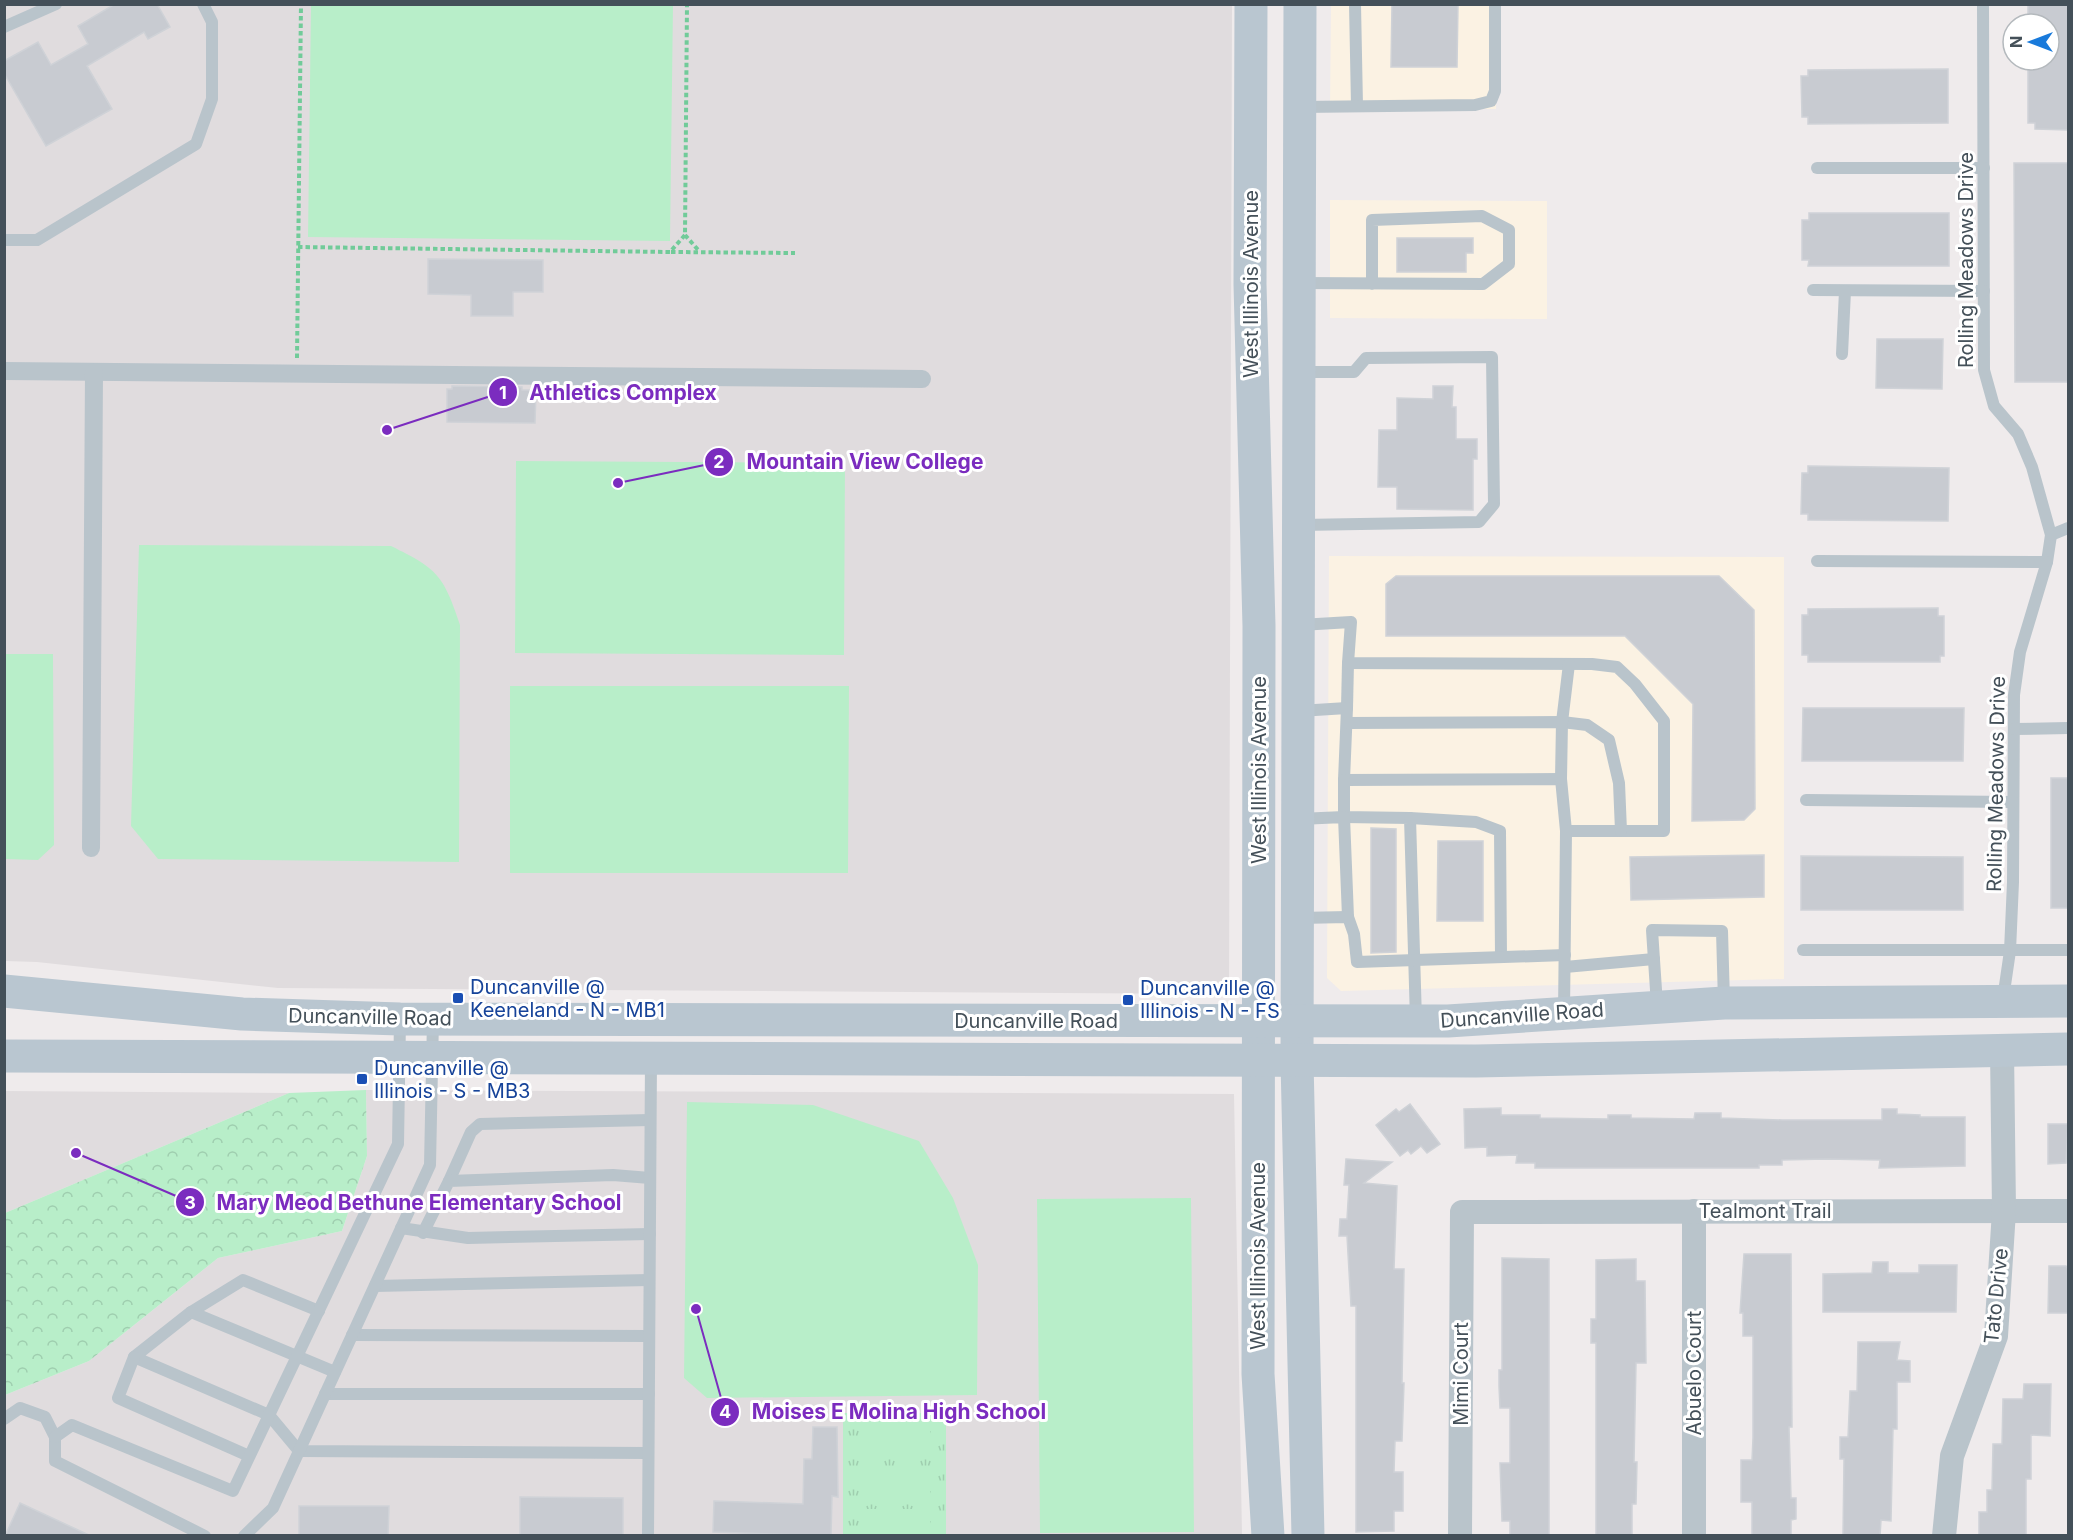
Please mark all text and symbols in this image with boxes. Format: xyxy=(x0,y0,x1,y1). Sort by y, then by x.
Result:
north arrow xyxy=(2001,12,2061,72)
text: N xyxy=(2006,36,2026,48)
street label: Rolling Meadows Drive xyxy=(1954,152,1978,368)
street label: West Illinois Avenue xyxy=(1239,190,1263,378)
callout: Athletics Complex xyxy=(488,373,729,412)
text: Athletics Complex xyxy=(529,380,717,405)
text: 1 xyxy=(499,382,507,403)
callout: Mountain View College xyxy=(704,442,995,481)
text: Mountain View College xyxy=(747,449,983,474)
text: 2 xyxy=(713,451,725,472)
street label: West Illinois Avenue xyxy=(1247,676,1271,864)
street label: Rolling Meadows Drive xyxy=(1982,676,2010,892)
place label: Duncanville @ Keeneland - N - MB1 xyxy=(470,975,665,1022)
place label: Duncanville @ Illinois - N - FS xyxy=(1140,976,1280,1023)
marker: Duncanville @ Keeneland - N - MB1 xyxy=(451,991,465,1005)
marker: Duncanville @ Illinois - N - FS xyxy=(1121,993,1135,1007)
street label: Duncanville Road xyxy=(1439,997,1605,1033)
street label: Duncanville Road xyxy=(288,1004,452,1030)
street label: Duncanville Road xyxy=(954,1009,1118,1033)
place label: Duncanville @ Illinois - S - MB3 xyxy=(374,1056,530,1103)
marker: Duncanville @ Illinois - S - MB3 xyxy=(355,1072,369,1086)
street label: West Illinois Avenue xyxy=(1246,1162,1270,1350)
callout: Mary Meod Bethune Elementary School xyxy=(175,1183,634,1222)
text: Mary Meod Bethune Elementary School xyxy=(216,1190,622,1215)
text: 3 xyxy=(184,1192,196,1213)
street label: Tealmont Trail xyxy=(1699,1199,1832,1223)
street label: Tato Drive xyxy=(1979,1247,2013,1345)
street label: Abuelo Court xyxy=(1682,1310,1706,1435)
street label: Mimi Court xyxy=(1449,1322,1473,1426)
callout: Moises E Molina High School xyxy=(710,1392,1058,1431)
text: Moises E Molina High School xyxy=(752,1399,1046,1424)
text: 4 xyxy=(719,1401,731,1422)

